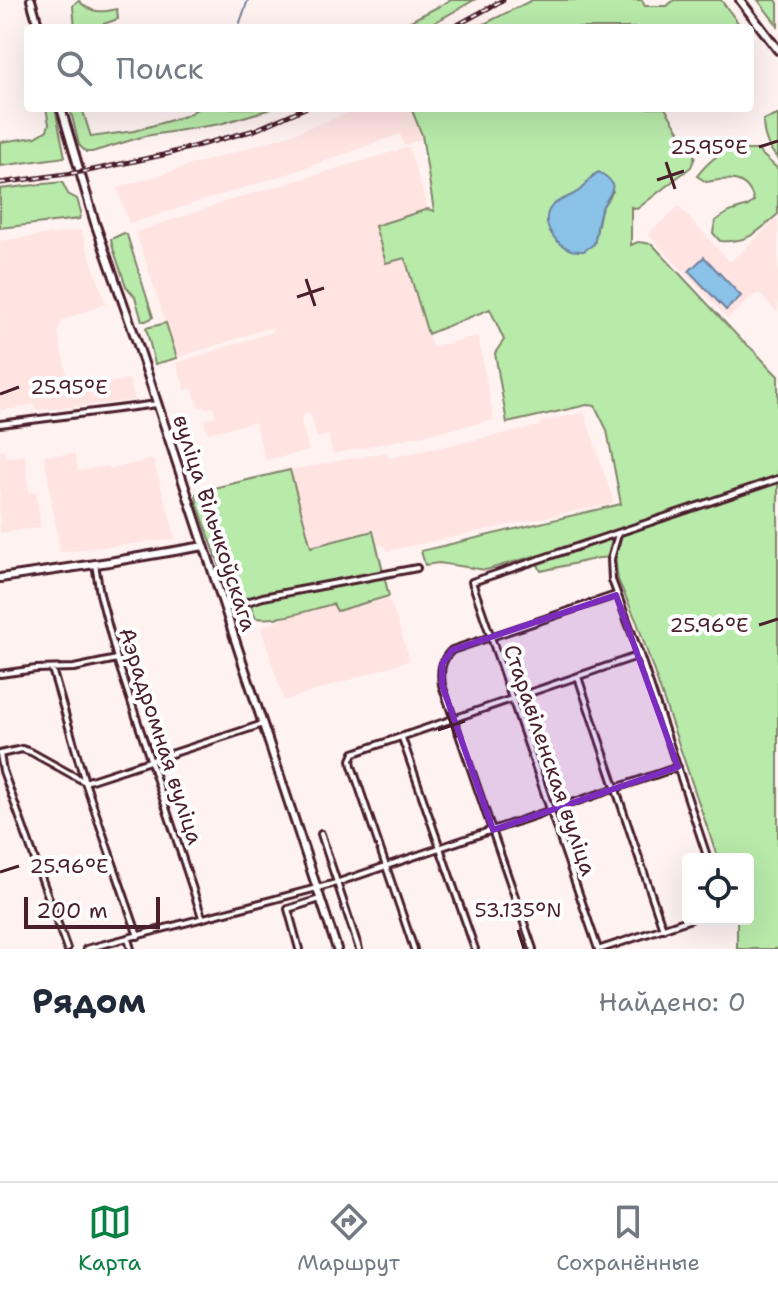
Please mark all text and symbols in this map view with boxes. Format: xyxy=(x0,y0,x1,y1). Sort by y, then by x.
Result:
search box xyxy=(24,24,754,112)
icon: search xyxy=(52,46,96,90)
text: Поиск xyxy=(116,48,204,89)
text: 25.95°E xyxy=(670,134,748,160)
text: 25.95°E xyxy=(30,374,108,400)
street label: вуліца Вільчкоўскага xyxy=(166,411,264,635)
text: 25.96°E xyxy=(670,612,748,638)
street label: Аэрадромная вуліца xyxy=(112,624,210,848)
street label: Старавіленская вуліца xyxy=(497,641,603,880)
text: 25.96°E xyxy=(30,853,108,879)
map controls xyxy=(682,853,754,925)
button: locate xyxy=(682,853,754,925)
scale bar xyxy=(24,893,160,929)
text: 200 m xyxy=(36,896,108,925)
text: 53.135°N xyxy=(474,897,562,923)
text: Рядом xyxy=(32,978,146,1024)
text: Найдено: 0 xyxy=(599,984,746,1019)
tab: Карта xyxy=(78,1200,141,1277)
tab: Маршрут xyxy=(297,1200,400,1277)
tab: Сохранённые xyxy=(556,1200,700,1277)

